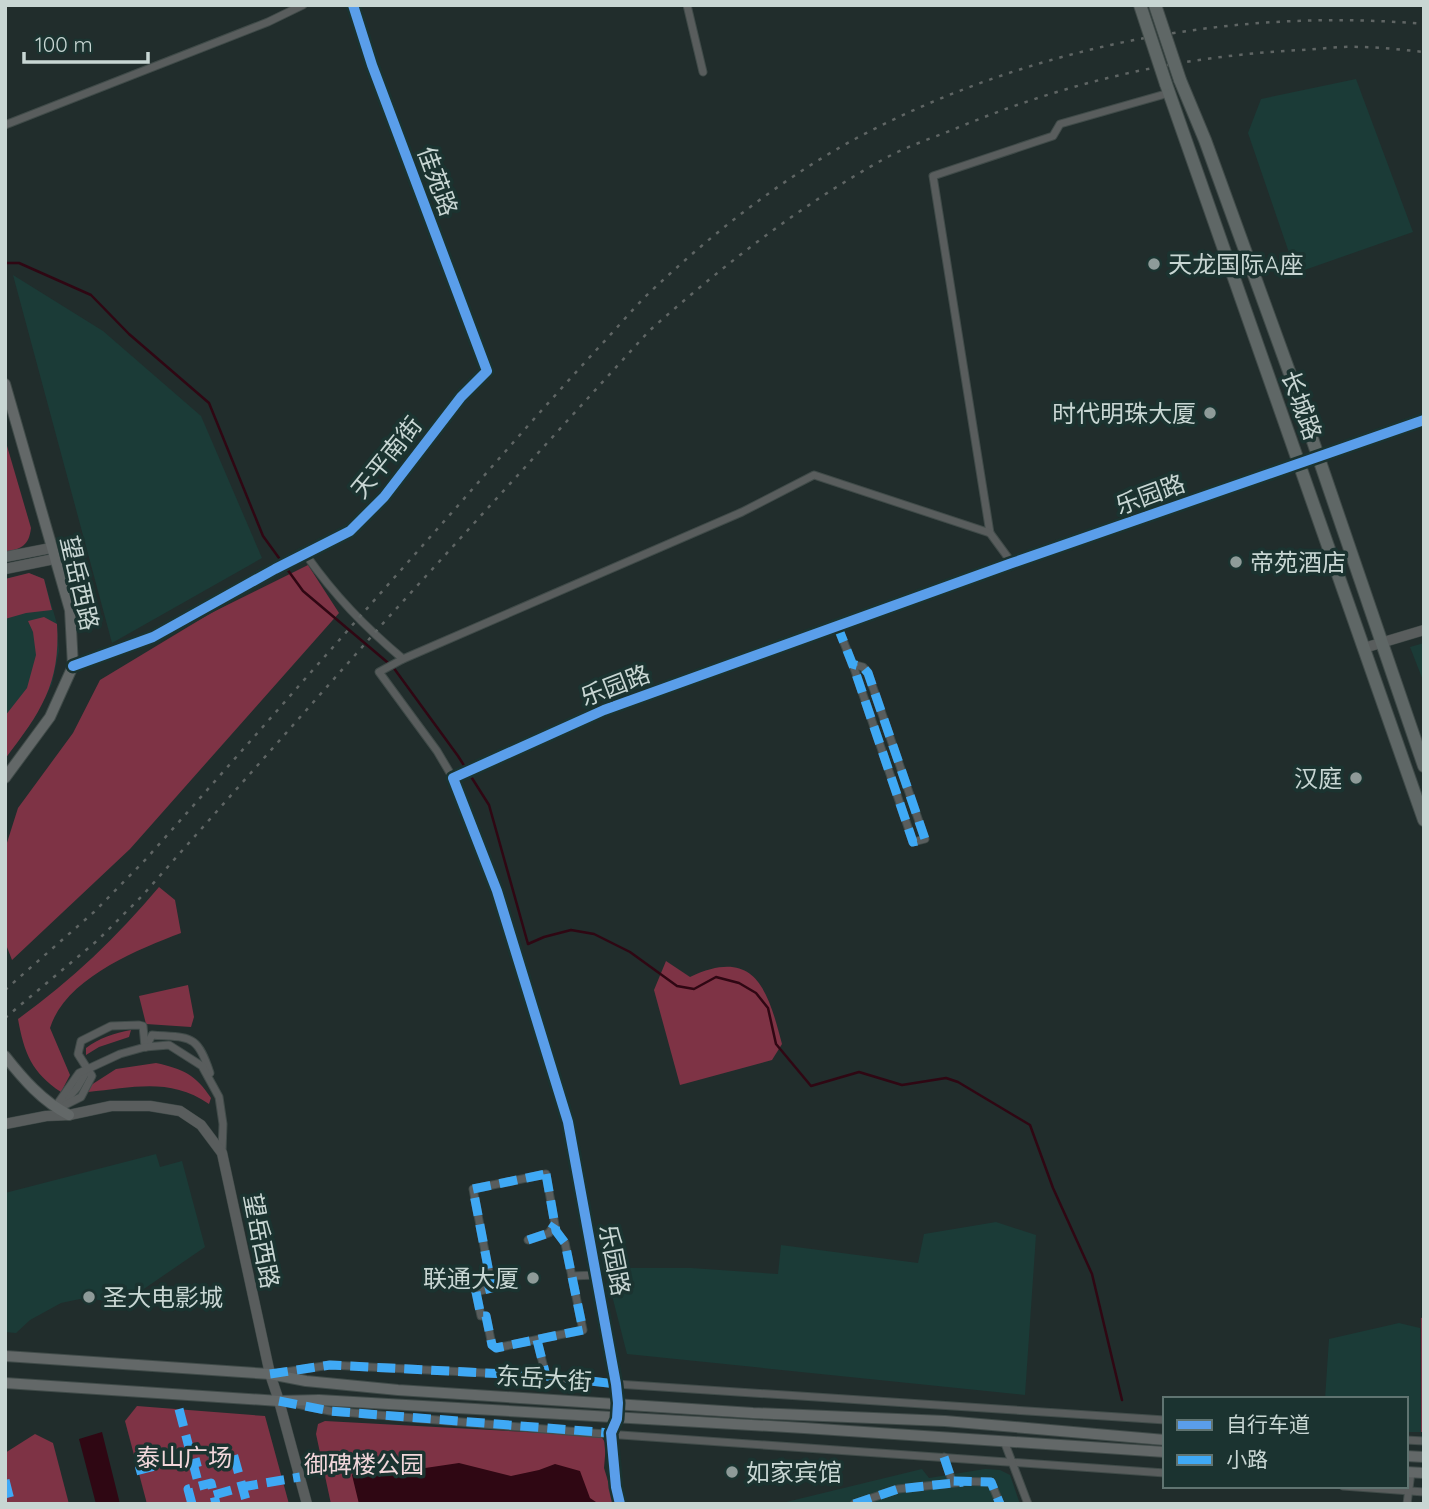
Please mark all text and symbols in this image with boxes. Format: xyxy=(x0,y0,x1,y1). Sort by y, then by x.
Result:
scale bar xyxy=(24,21,149,65)
text: 100 m xyxy=(35,31,93,57)
street label: 佳苑路 xyxy=(412,142,464,220)
place label: 天龙国际A座 xyxy=(1168,249,1304,279)
marker: 天龙国际A座 xyxy=(1146,256,1162,272)
street label: 长城路 xyxy=(1276,366,1328,444)
place label: 时代明珠大厦 xyxy=(1052,398,1196,428)
marker: 时代明珠大厦 xyxy=(1202,405,1218,421)
street label: 天平南街 xyxy=(344,410,428,504)
street label: 乐园路 xyxy=(1111,468,1189,520)
street label: 望岳西路 xyxy=(55,533,105,633)
place label: 帝苑酒店 xyxy=(1250,547,1346,577)
marker: 帝苑酒店 xyxy=(1228,554,1244,570)
street label: 乐园路 xyxy=(576,658,654,712)
place label: 汉庭 xyxy=(1294,763,1342,793)
marker: 汉庭 xyxy=(1348,770,1364,786)
street label: 望岳西路 xyxy=(238,1191,286,1291)
street label: 乐园路 xyxy=(593,1222,637,1298)
place label: 联通大厦 xyxy=(423,1263,519,1293)
marker: 联通大厦 xyxy=(525,1270,541,1286)
place label: 圣大电影城 xyxy=(103,1282,223,1312)
marker: 圣大电影城 xyxy=(81,1289,97,1305)
street label: 东岳大街 xyxy=(495,1360,593,1396)
legend xyxy=(1163,1397,1408,1488)
text: 自行车道 xyxy=(1226,1411,1310,1437)
park label: 泰山广场 xyxy=(136,1442,232,1472)
text: 小路 xyxy=(1226,1446,1268,1472)
park label: 御碑楼公园 xyxy=(304,1449,424,1479)
place label: 如家宾馆 xyxy=(746,1457,842,1487)
marker: 如家宾馆 xyxy=(724,1464,740,1480)

